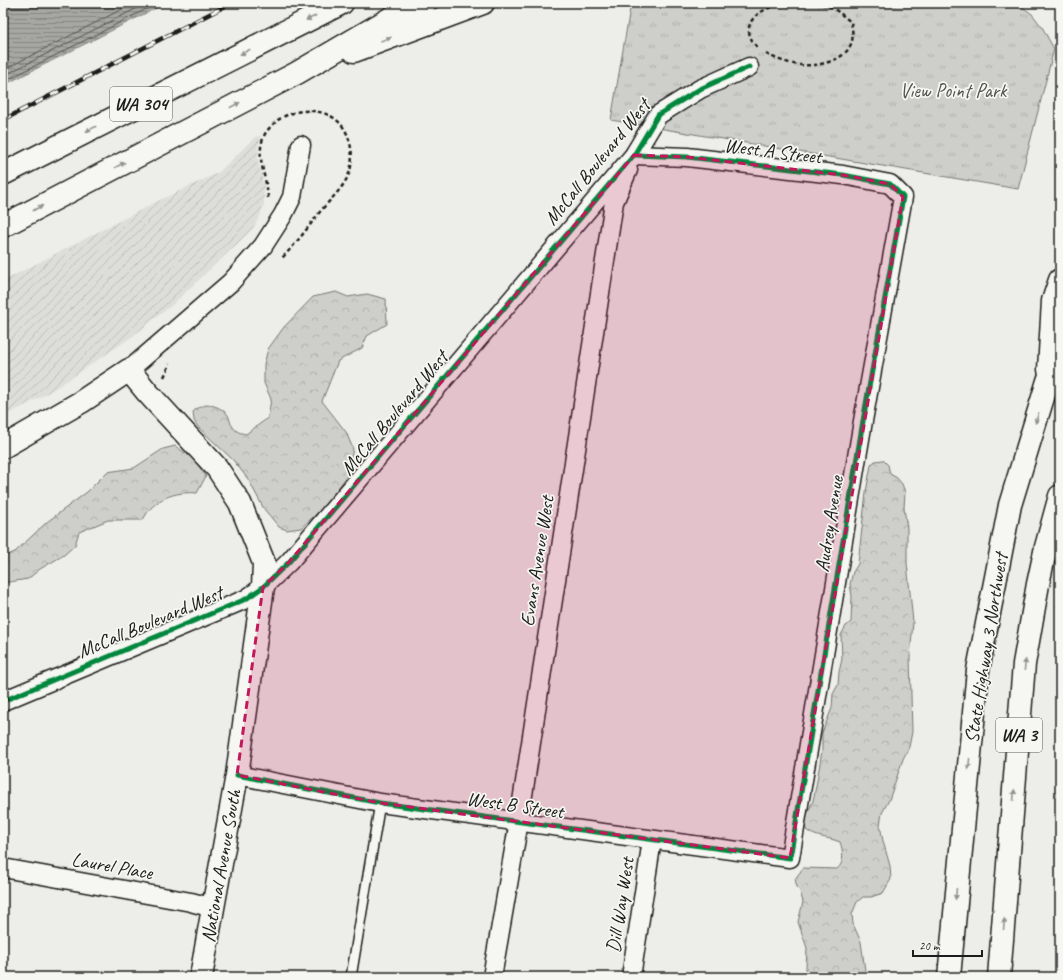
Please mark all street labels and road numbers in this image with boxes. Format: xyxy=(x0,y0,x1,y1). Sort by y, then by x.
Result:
road number: WA 304 xyxy=(110,87,172,121)
street label: McCall Boulevard West xyxy=(539,91,658,230)
street label: West A Street xyxy=(723,133,825,170)
street label: McCall Boulevard West xyxy=(335,343,456,480)
street label: Audrey Avenue xyxy=(809,473,849,574)
street label: Evans Avenue West xyxy=(514,492,560,628)
street label: State Highway 3 Northwest xyxy=(959,548,1014,745)
street label: McCall Boulevard West xyxy=(74,579,229,664)
road number: WA 3 xyxy=(996,718,1042,752)
street label: West B Street xyxy=(465,786,567,824)
street label: National Avenue South xyxy=(195,787,247,944)
street label: Laurel Place xyxy=(70,847,156,886)
street label: Dill Way West xyxy=(600,853,640,954)

